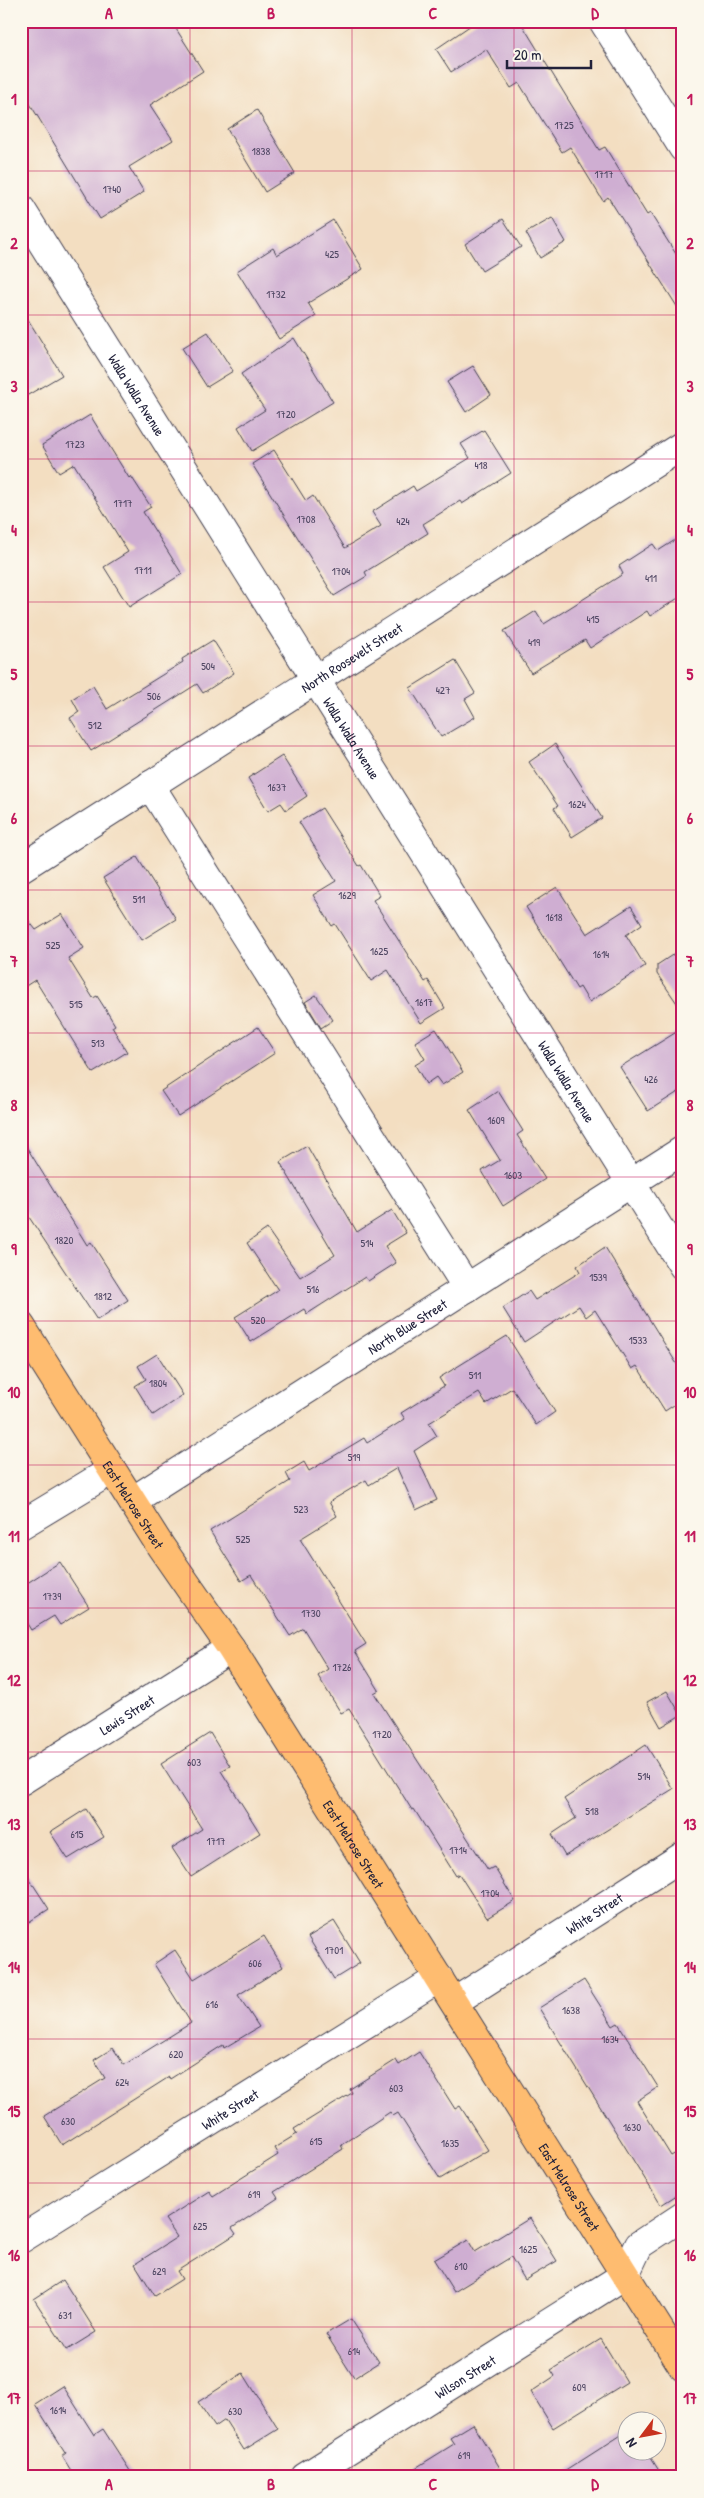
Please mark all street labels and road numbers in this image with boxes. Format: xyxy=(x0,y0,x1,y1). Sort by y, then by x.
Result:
street label: Walla Walla Avenue xyxy=(104,350,170,440)
street label: North Roosevelt Street xyxy=(297,617,406,696)
street label: Walla Walla Avenue xyxy=(319,693,385,783)
street label: Walla Walla Avenue xyxy=(534,1036,600,1126)
street label: North Blue Street xyxy=(364,1293,450,1358)
street label: East Melrose Street xyxy=(99,1457,169,1552)
street label: Lewis Street xyxy=(95,1689,158,1739)
street label: East Melrose Street xyxy=(319,1796,389,1892)
street label: White Street xyxy=(562,1887,626,1938)
street label: White Street xyxy=(198,2084,262,2134)
street label: East Melrose Street xyxy=(535,2139,605,2235)
street label: Wilson Street xyxy=(431,2350,499,2402)

